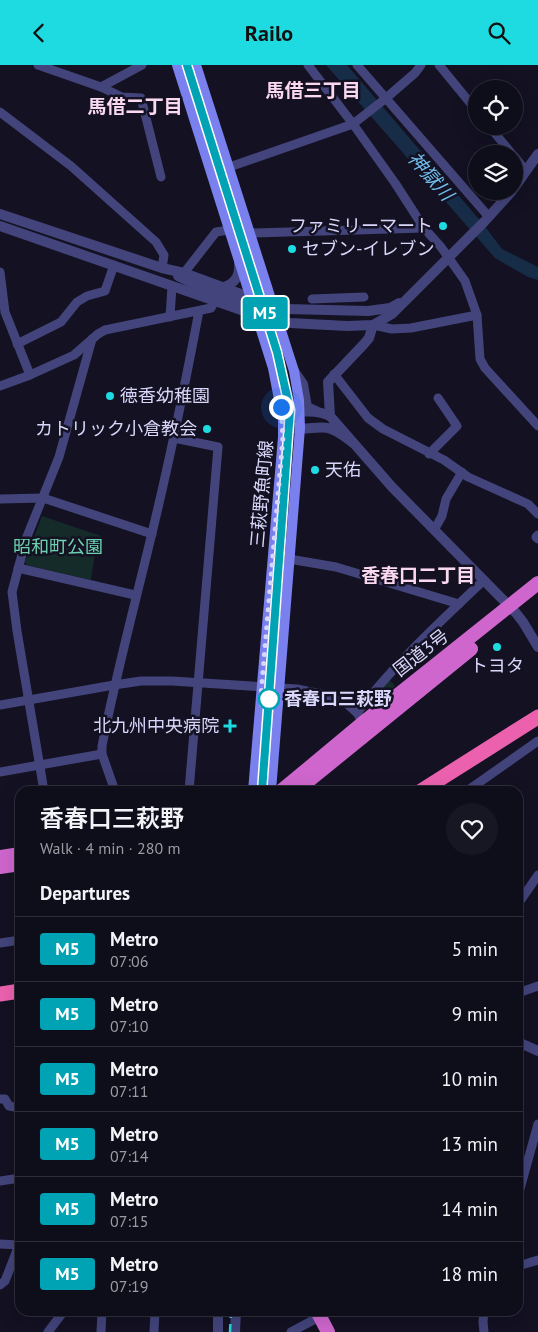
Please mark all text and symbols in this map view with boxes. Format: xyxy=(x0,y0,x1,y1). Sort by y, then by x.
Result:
icon: back xyxy=(25,19,53,47)
text: Railo xyxy=(245,19,293,47)
icon: search xyxy=(485,19,513,47)
district label: 馬借三丁目 xyxy=(265,78,361,102)
map controls xyxy=(468,80,523,200)
button: locate xyxy=(468,80,523,135)
district label: 馬借二丁目 xyxy=(87,94,183,118)
button: layers xyxy=(468,145,523,200)
water label: 神獄川 xyxy=(403,147,460,207)
place label: ファミリーマート xyxy=(289,214,433,237)
marker: ファミリーマート xyxy=(437,220,449,232)
place label: セブン-イレブン xyxy=(302,237,434,260)
marker: セブン-イレブン xyxy=(286,243,298,255)
line badge: M5 xyxy=(242,297,288,329)
text: M5 xyxy=(253,301,277,324)
place label: 徳香幼稚園 xyxy=(120,384,210,407)
marker: 徳香幼稚園 xyxy=(104,390,116,402)
your location xyxy=(269,395,294,420)
place label: カトリック小倉教会 xyxy=(35,417,197,440)
marker: カトリック小倉教会 xyxy=(201,423,213,435)
street label: 三萩野魚町線 xyxy=(245,439,278,549)
place label: 天佑 xyxy=(325,458,361,481)
marker: 天佑 xyxy=(309,464,321,476)
park label: 昭和町公園 xyxy=(13,535,103,558)
district label: 香春口二丁目 xyxy=(361,563,475,587)
street label: 国道3号 xyxy=(388,624,453,681)
marker: トヨタ xyxy=(491,641,503,653)
place label: トヨタ xyxy=(470,654,524,677)
place label: 香春口三萩野 xyxy=(284,687,392,710)
marker: 香春口三萩野 xyxy=(258,688,280,710)
place label: 北九州中央病院 xyxy=(93,714,219,737)
marker: 北九州中央病院 xyxy=(223,719,237,733)
text: 香春口三萩野 xyxy=(40,803,184,834)
button: heart xyxy=(446,803,498,855)
text: Walk · 4 min · 280 m xyxy=(40,838,180,858)
text: Departures xyxy=(40,881,130,905)
text: Metro xyxy=(110,927,158,951)
text: M5 xyxy=(55,937,80,960)
text: 5 min xyxy=(452,937,498,961)
text: 07:06 xyxy=(110,951,148,971)
text: Metro xyxy=(110,992,158,1016)
text: M5 xyxy=(55,1002,80,1025)
text: 9 min xyxy=(452,1002,498,1026)
text: 07:10 xyxy=(110,1016,148,1036)
text: Metro xyxy=(110,1057,158,1081)
text: M5 xyxy=(55,1067,80,1090)
text: 10 min xyxy=(441,1067,498,1091)
text: 07:11 xyxy=(110,1081,148,1101)
text: Metro xyxy=(110,1122,158,1146)
text: M5 xyxy=(55,1132,80,1155)
text: 13 min xyxy=(441,1132,498,1156)
text: 07:14 xyxy=(110,1146,148,1166)
text: Metro xyxy=(110,1187,158,1211)
text: M5 xyxy=(55,1197,80,1220)
text: 14 min xyxy=(441,1197,498,1221)
text: 07:15 xyxy=(110,1211,148,1231)
text: Metro xyxy=(110,1252,158,1276)
text: M5 xyxy=(55,1262,80,1285)
text: 18 min xyxy=(441,1262,498,1286)
text: 07:19 xyxy=(110,1276,148,1296)

